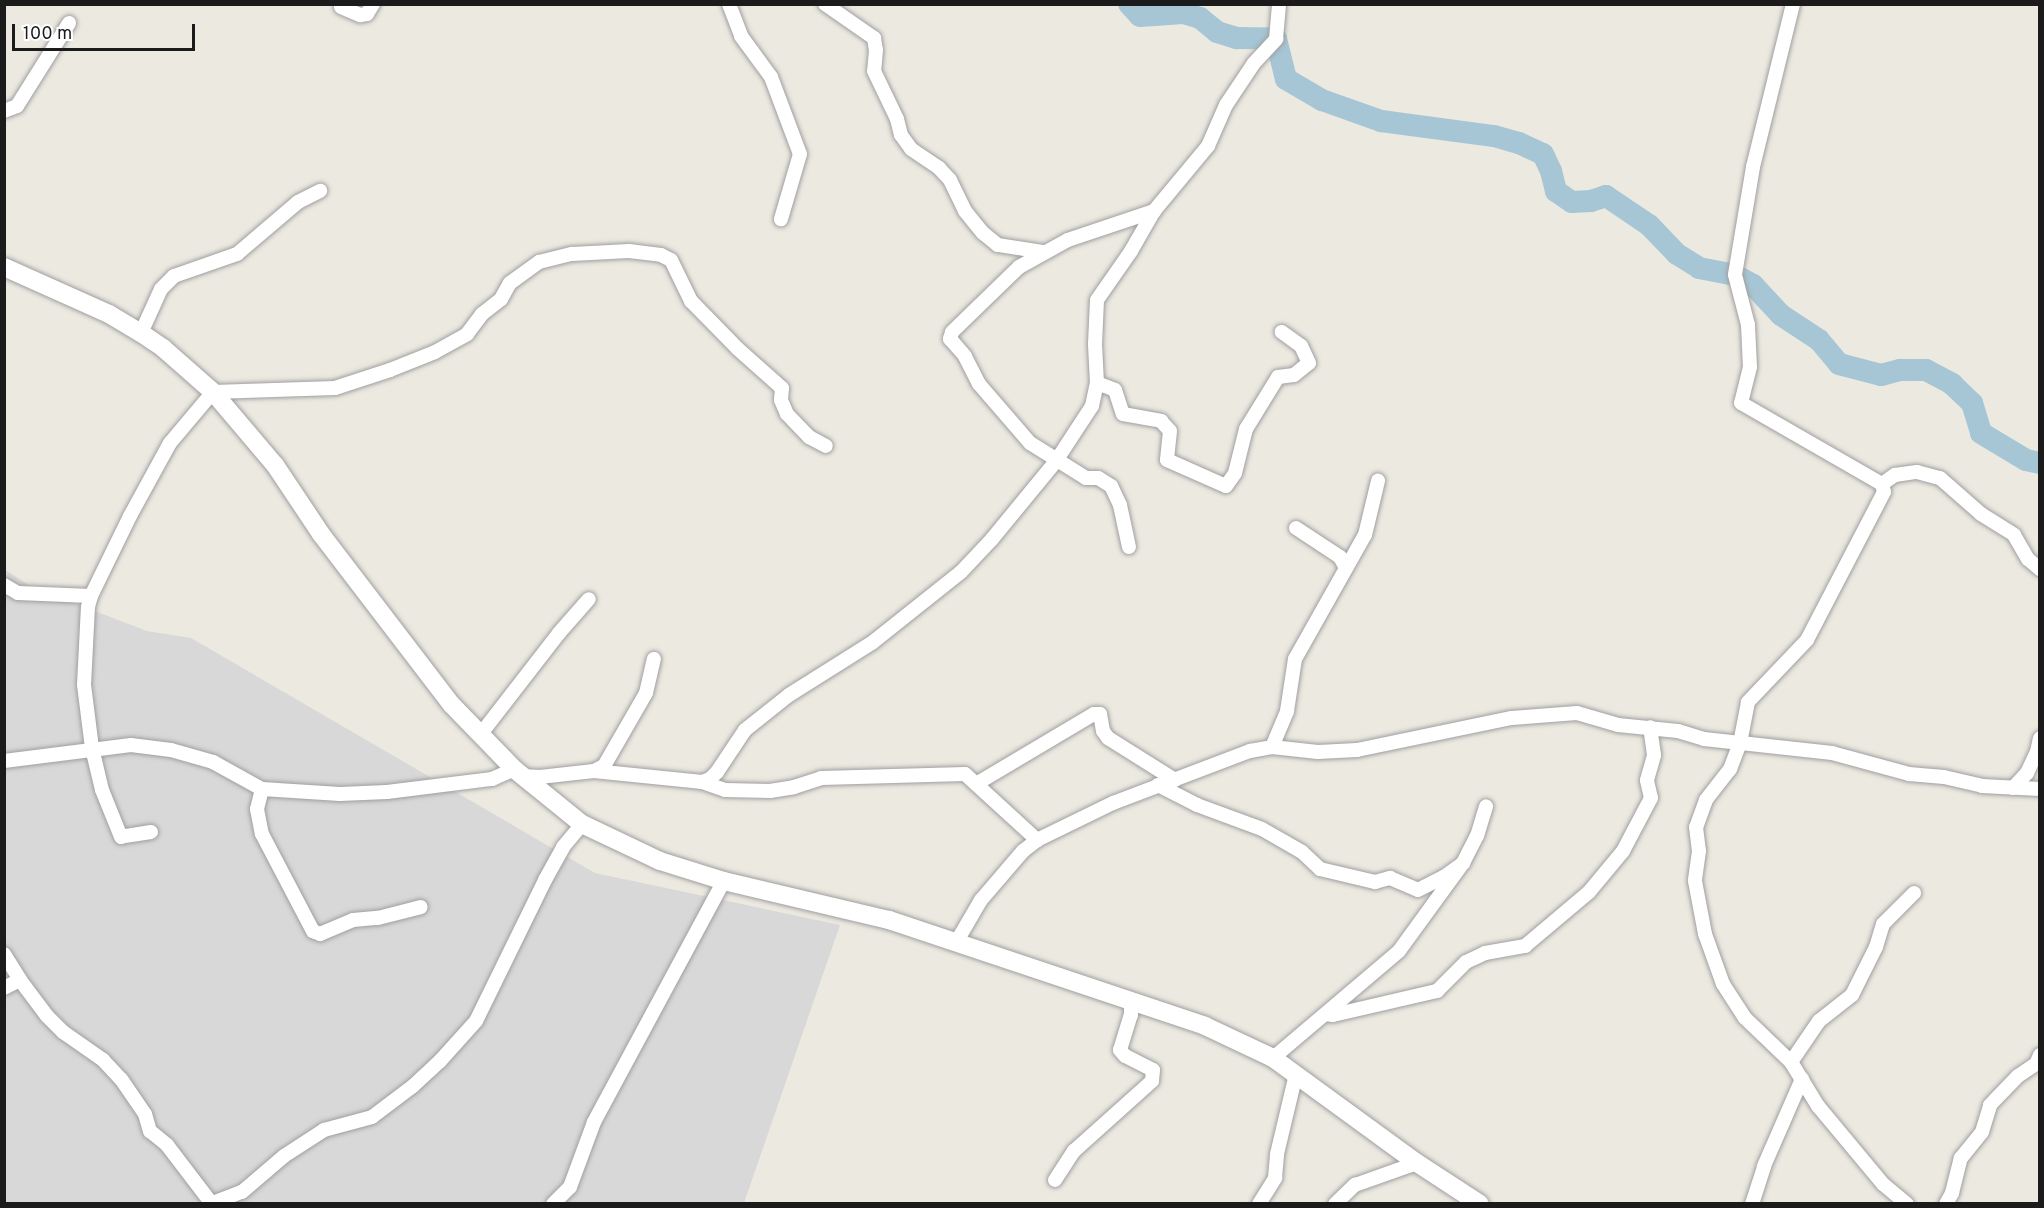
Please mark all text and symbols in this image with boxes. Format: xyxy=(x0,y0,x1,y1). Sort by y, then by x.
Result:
scale bar xyxy=(15,12,198,50)
text: 100 m xyxy=(23,23,72,46)

